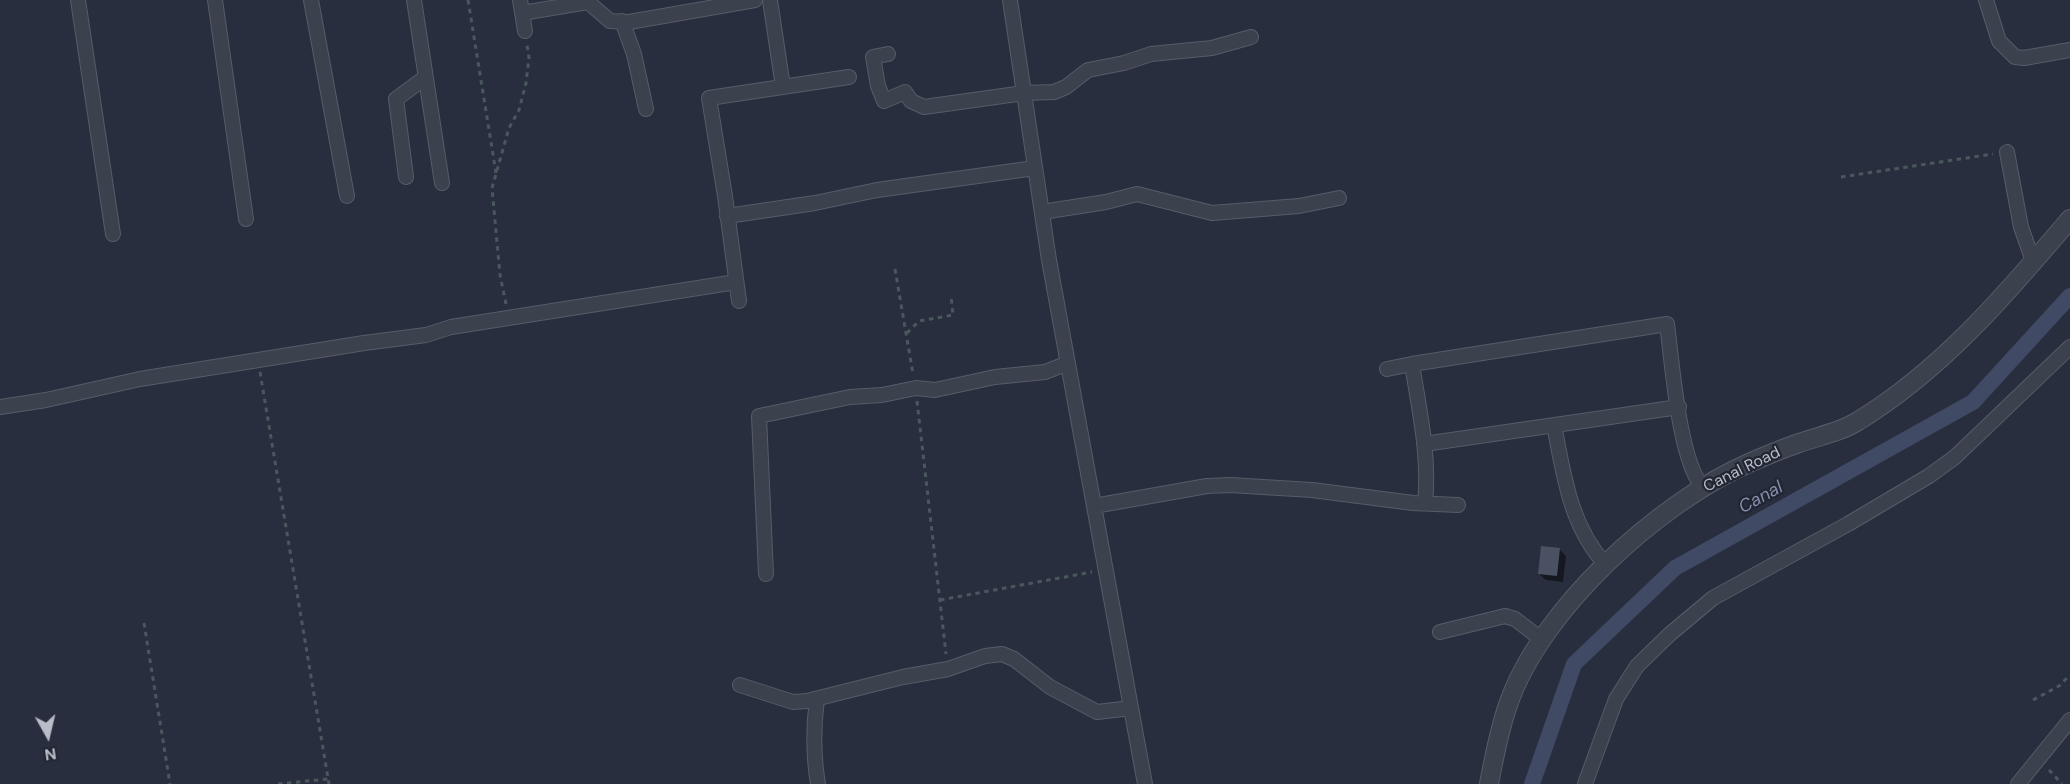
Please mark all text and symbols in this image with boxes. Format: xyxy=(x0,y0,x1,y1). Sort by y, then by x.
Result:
street label: Canal Road xyxy=(1700,443,1784,497)
water label: Canal xyxy=(1735,477,1787,519)
north arrow xyxy=(18,706,78,766)
text: N xyxy=(43,743,58,766)

